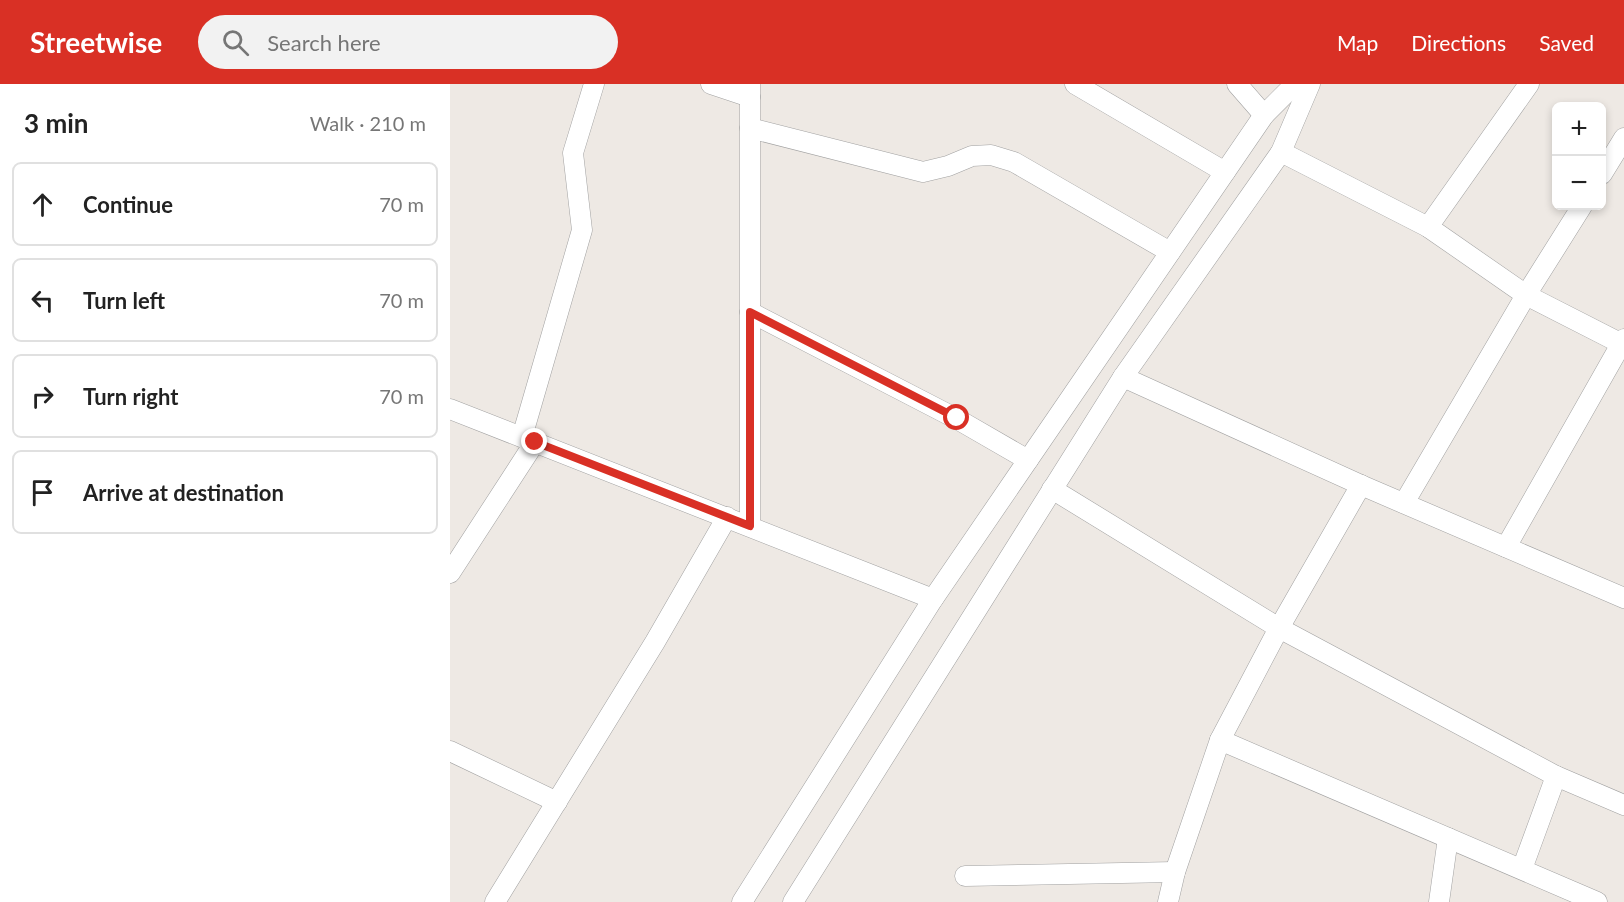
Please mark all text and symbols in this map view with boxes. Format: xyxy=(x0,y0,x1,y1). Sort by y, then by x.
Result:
search box xyxy=(198,15,618,69)
text: Streetwise xyxy=(30,25,162,59)
icon: search xyxy=(219,26,252,59)
text: Search here xyxy=(267,29,381,56)
text: Map xyxy=(1337,30,1378,55)
text: Directions xyxy=(1411,30,1506,55)
text: Saved xyxy=(1539,30,1594,55)
map controls xyxy=(1552,102,1606,210)
button: + xyxy=(1552,102,1606,156)
text: 3 min xyxy=(24,107,88,139)
text: Walk · 210 m xyxy=(310,111,426,135)
button: − xyxy=(1552,156,1606,210)
icon: ahead xyxy=(26,188,59,221)
text: Continue xyxy=(83,191,173,218)
text: 70 m xyxy=(379,192,424,216)
icon: left xyxy=(26,284,59,317)
text: Turn left xyxy=(83,287,165,314)
text: 70 m xyxy=(379,288,424,312)
icon: right xyxy=(26,380,59,413)
text: Turn right xyxy=(83,383,178,410)
text: 70 m xyxy=(379,384,424,408)
route start xyxy=(943,404,969,430)
route end xyxy=(521,428,547,454)
icon: arrive xyxy=(26,476,59,509)
text: Arrive at destination xyxy=(83,479,284,506)

